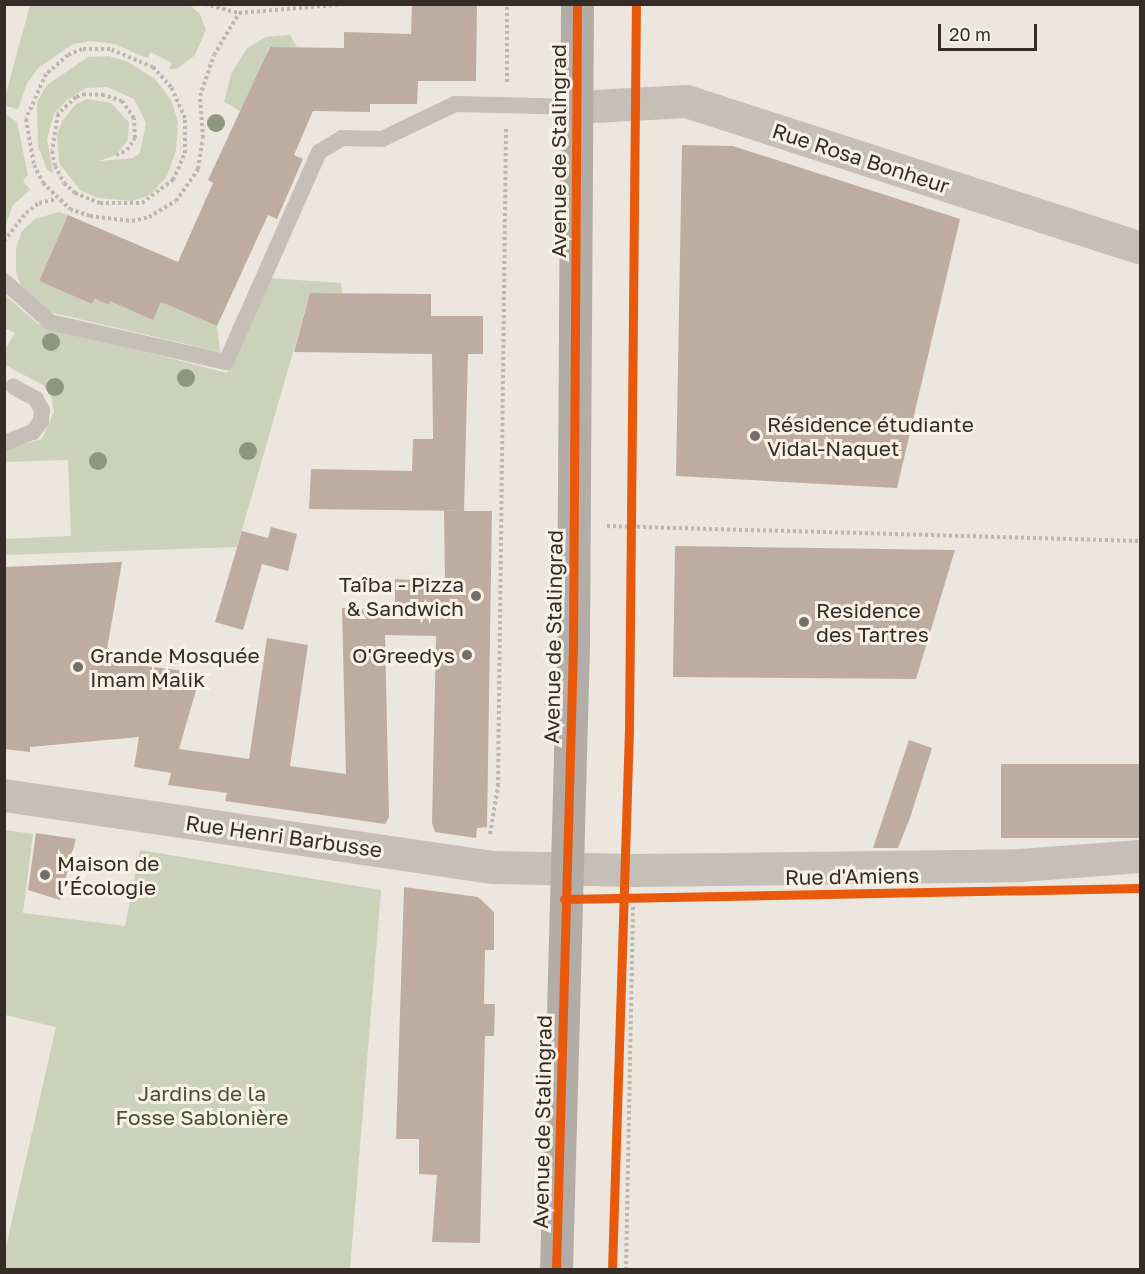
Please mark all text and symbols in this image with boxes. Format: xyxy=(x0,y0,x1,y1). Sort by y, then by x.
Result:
scale bar xyxy=(941,12,1040,50)
text: 20 m xyxy=(949,23,991,45)
street label: Avenue de Stalingrad xyxy=(545,44,571,258)
street label: Rue Rosa Bonheur xyxy=(769,118,953,198)
place label: Résidence étudiante Vidal-Naquet xyxy=(767,411,974,461)
marker: Résidence étudiante Vidal-Naquet xyxy=(748,429,762,443)
street label: Avenue de Stalingrad xyxy=(539,530,567,744)
place label: Taîba - Pizza & Sandwich xyxy=(339,571,464,621)
marker: Taîba - Pizza & Sandwich xyxy=(469,589,483,603)
place label: Residence des Tartres xyxy=(816,597,929,647)
marker: Residence des Tartres xyxy=(797,615,811,629)
place label: Grande Mosquée Imam Malik xyxy=(90,642,260,692)
place label: O'Greedys xyxy=(352,642,455,668)
marker: O'Greedys xyxy=(460,648,474,662)
marker: Grande Mosquée Imam Malik xyxy=(71,660,85,674)
street label: Rue Henri Barbusse xyxy=(184,810,384,862)
place label: Maison de l’Écologie xyxy=(57,850,160,900)
street label: Rue d'Amiens xyxy=(785,862,919,890)
marker: Maison de l’Écologie xyxy=(38,868,52,882)
street label: Avenue de Stalingrad xyxy=(528,1015,556,1229)
park label: Jardins de la Fosse Sablonière xyxy=(116,1080,288,1130)

